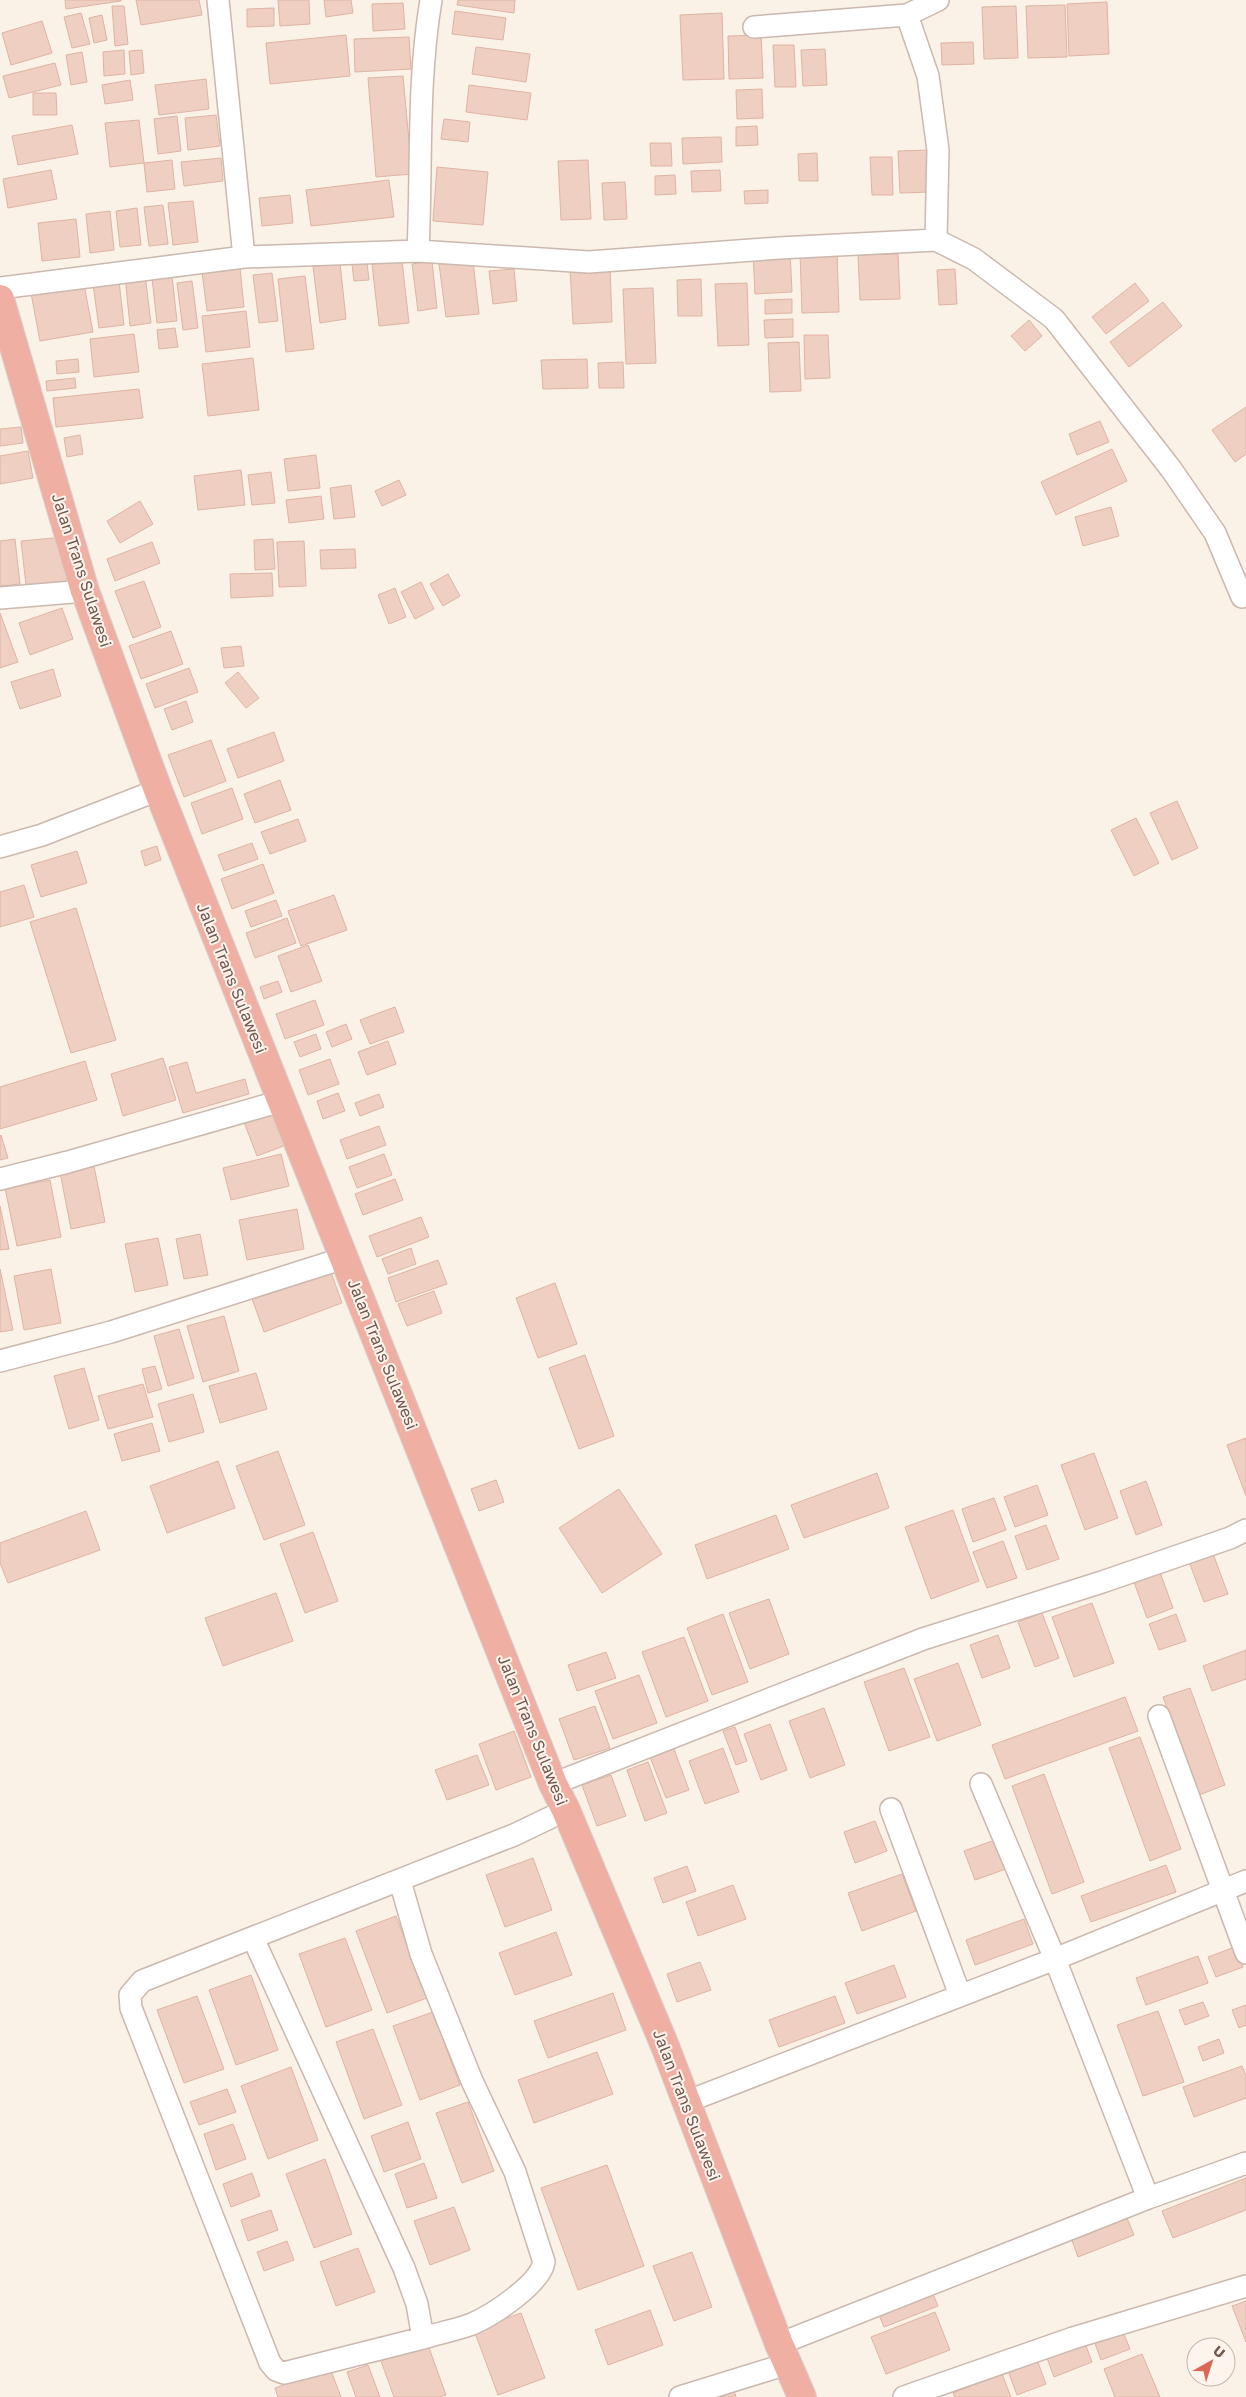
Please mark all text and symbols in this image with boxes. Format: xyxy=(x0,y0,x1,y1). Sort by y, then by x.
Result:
street label: Jalan Trans Sulawesi xyxy=(48,491,116,649)
street label: Jalan Trans Sulawesi xyxy=(193,900,271,1056)
street label: Jalan Trans Sulawesi xyxy=(344,1276,422,1432)
street label: Jalan Trans Sulawesi xyxy=(494,1652,572,1808)
street label: Jalan Trans Sulawesi xyxy=(649,2026,725,2184)
north arrow xyxy=(1186,2337,1236,2387)
text: U xyxy=(1210,2342,1229,2361)

